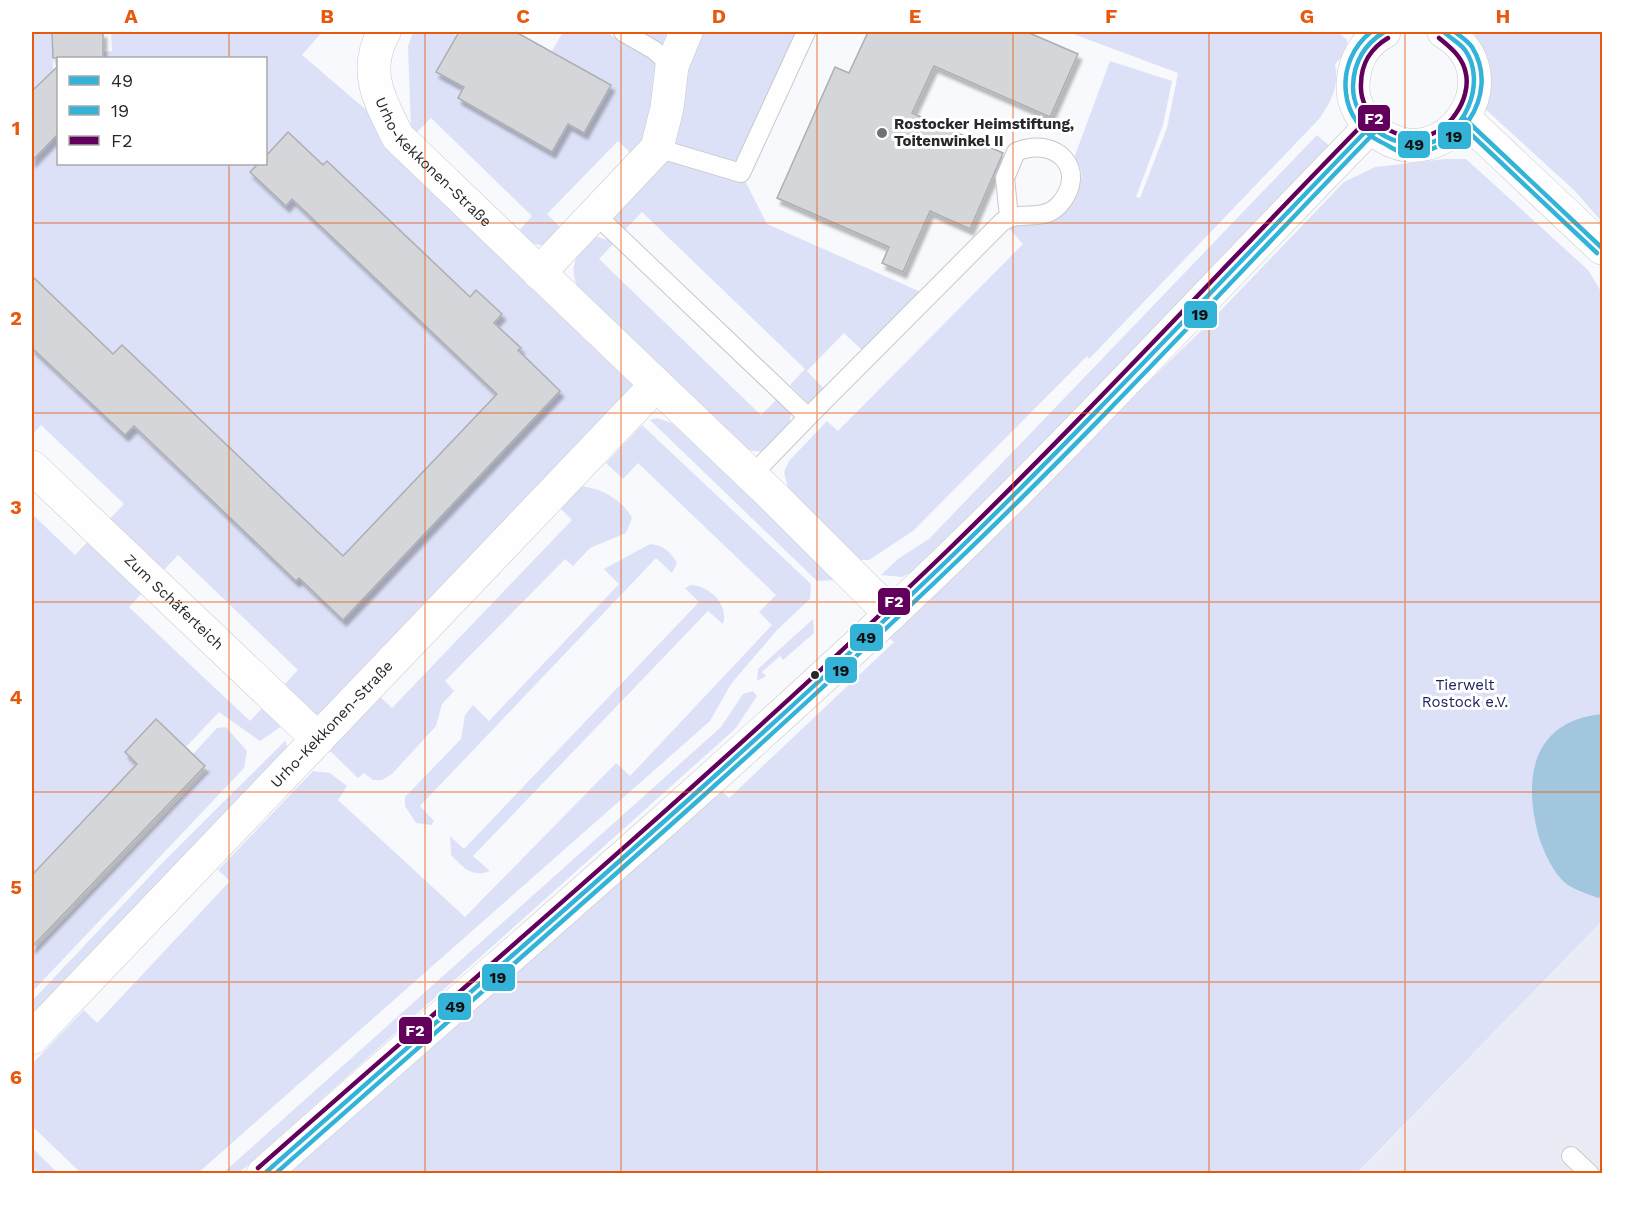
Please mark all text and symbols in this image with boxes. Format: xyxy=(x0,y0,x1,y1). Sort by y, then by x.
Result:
text: A xyxy=(124,4,138,28)
text: B xyxy=(320,4,334,28)
text: C xyxy=(516,4,530,28)
text: D xyxy=(712,4,726,28)
text: E xyxy=(909,4,921,28)
text: F xyxy=(1105,4,1117,28)
text: G xyxy=(1300,4,1314,28)
text: H xyxy=(1496,4,1510,28)
legend xyxy=(57,57,267,165)
text: 49 xyxy=(111,70,133,91)
street label: Urho-Kekkonen-Straße xyxy=(371,95,495,231)
text: 19 xyxy=(111,100,129,121)
line badge: F2 xyxy=(1357,104,1391,132)
text: F2 xyxy=(1364,109,1384,128)
place label: Rostocker Heimstiftung, Toitenwinkel II xyxy=(894,115,1074,150)
text: 1 xyxy=(12,116,20,140)
line badge: 19 xyxy=(1437,121,1472,150)
marker: Rostocker Heimstiftung, Toitenwinkel II xyxy=(875,126,889,140)
text: 19 xyxy=(1446,127,1463,146)
text: F2 xyxy=(111,130,132,151)
line badge: 49 xyxy=(1397,130,1431,159)
text: 49 xyxy=(1404,135,1424,154)
line badge: 19 xyxy=(1183,300,1218,329)
text: 19 xyxy=(1192,305,1209,324)
text: 2 xyxy=(10,306,22,330)
text: 3 xyxy=(10,495,22,519)
street label: Zum Schäferteich xyxy=(121,551,227,653)
line badge: F2 xyxy=(877,587,911,616)
text: F2 xyxy=(884,592,904,611)
line badge: 49 xyxy=(849,623,884,652)
text: 49 xyxy=(856,628,876,647)
line badge: 19 xyxy=(824,656,858,684)
street label: Urho-Kekkonen-Straße xyxy=(267,657,397,792)
text: 19 xyxy=(833,661,850,680)
unlabelled marker xyxy=(809,669,821,681)
park label: Tierwelt Rostock e.V. xyxy=(1422,676,1508,711)
text: 4 xyxy=(10,685,23,709)
text: 5 xyxy=(10,875,22,899)
line badge: 19 xyxy=(481,963,516,992)
text: 19 xyxy=(490,968,507,987)
line badge: 49 xyxy=(437,992,472,1021)
text: 49 xyxy=(445,997,465,1016)
line badge: F2 xyxy=(398,1016,433,1045)
text: F2 xyxy=(405,1021,425,1040)
text: 6 xyxy=(10,1065,22,1089)

